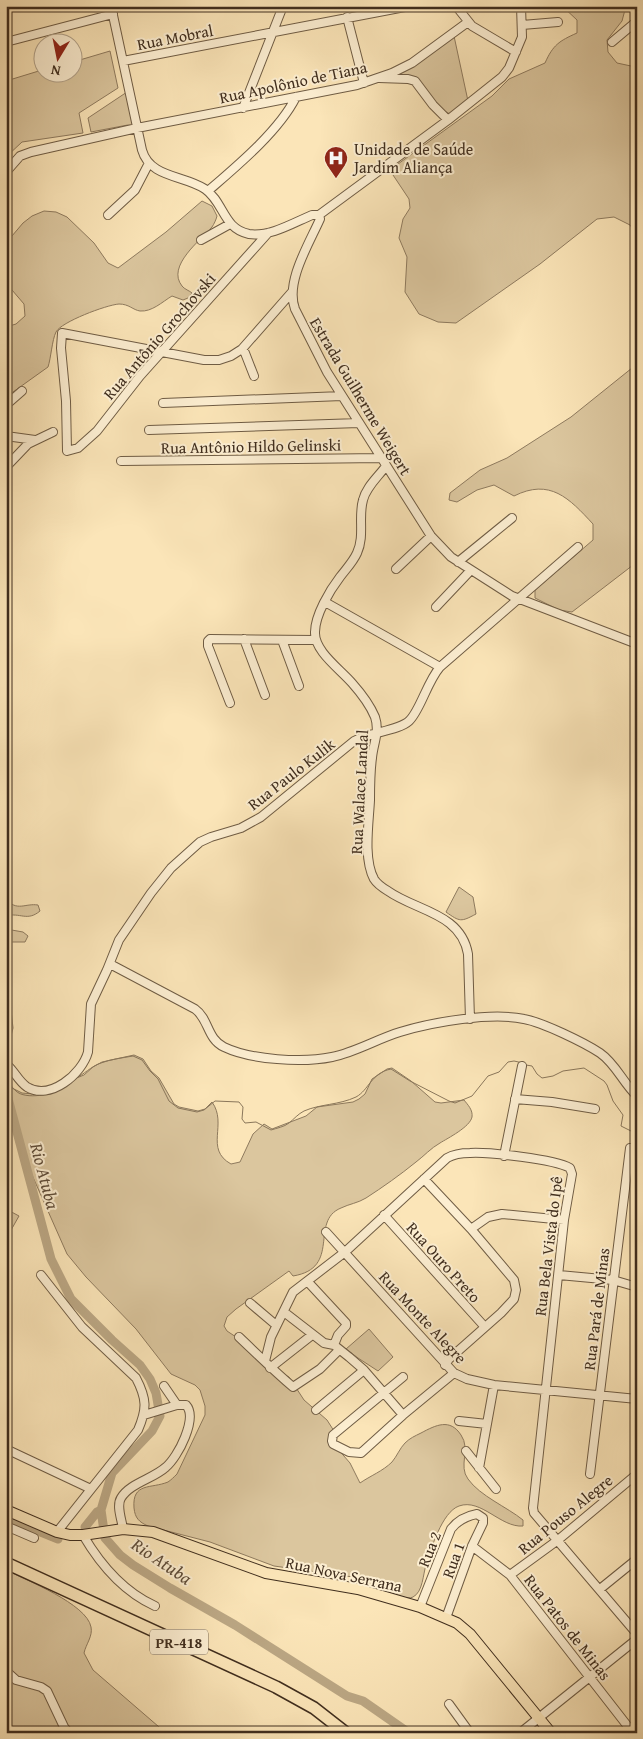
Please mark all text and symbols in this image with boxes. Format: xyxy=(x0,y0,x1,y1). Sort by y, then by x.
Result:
street label: Rua Mobral xyxy=(135,18,216,56)
north arrow xyxy=(32,32,82,82)
street label: Rua Apolônio de Tiana xyxy=(217,55,369,109)
text: N xyxy=(49,60,62,81)
place label: Unidade de Saúde Jardim Aliança xyxy=(352,137,473,179)
hospital icon: Unidade de Saúde Jardim Aliança xyxy=(323,145,349,179)
street label: Rua Antônio Grochovski xyxy=(97,267,221,405)
street label: Estrada Guilherme Weigert xyxy=(304,312,418,480)
street label: Rua Antônio Hildo Gelinski xyxy=(161,432,342,460)
street label: Rua Walace Landal xyxy=(344,729,374,855)
street label: Rua Paulo Kulik xyxy=(242,732,341,816)
water label: Rio Atuba xyxy=(23,1139,67,1213)
street label: Rua Bela Vista do Ipê xyxy=(528,1175,568,1317)
street label: Rua Ouro Preto xyxy=(401,1216,487,1308)
street label: Rua Pará de Minas xyxy=(577,1247,615,1371)
street label: Rua Monte Alegre xyxy=(374,1265,472,1369)
street label: Rua Pouso Alegre xyxy=(512,1468,618,1560)
street label: Rua 2 xyxy=(411,1528,447,1570)
water label: Rio Atuba xyxy=(126,1530,198,1591)
street label: Rua 1 xyxy=(435,1539,471,1581)
street label: Rua Nova Serrana xyxy=(284,1550,405,1598)
street label: Rua Patos de Minas xyxy=(519,1569,617,1685)
road number: PR-418 xyxy=(150,1630,208,1654)

